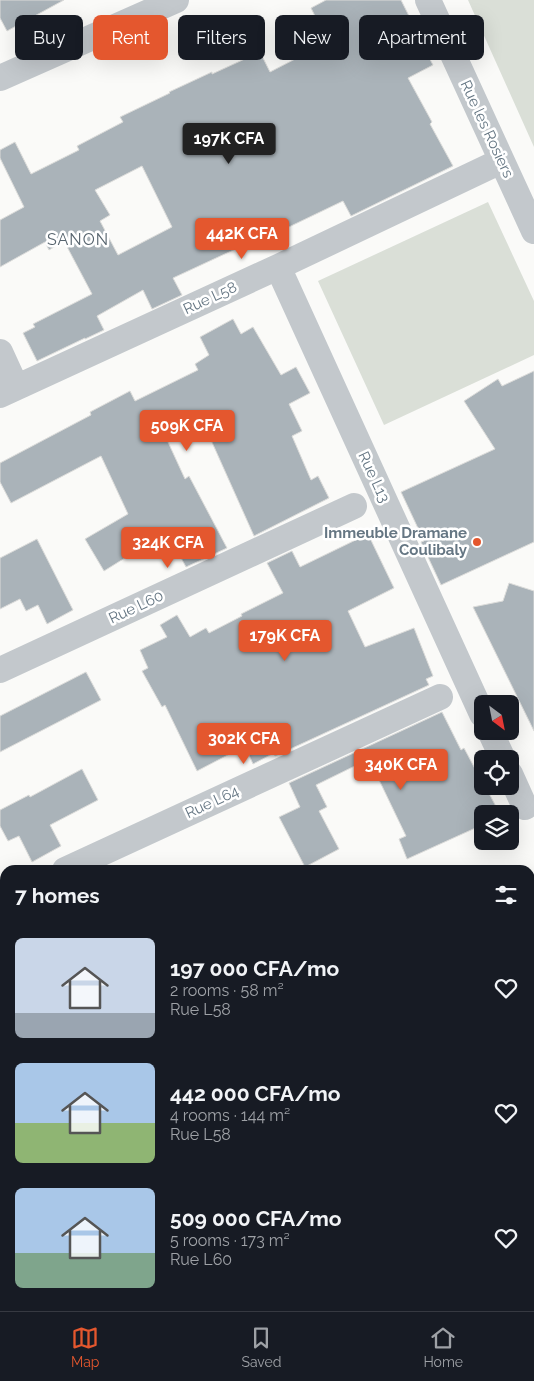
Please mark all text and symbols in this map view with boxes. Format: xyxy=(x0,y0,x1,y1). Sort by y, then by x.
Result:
chip: Buy xyxy=(15,15,83,60)
chip: Rent xyxy=(93,15,168,60)
chip: Filters xyxy=(178,15,265,60)
chip: New xyxy=(275,15,349,60)
chip: Apartment xyxy=(359,15,484,60)
street label: Rue les Rosiers xyxy=(457,77,517,181)
pin: 197K CFA xyxy=(177,122,281,165)
text: 197K CFA xyxy=(194,129,264,148)
pin: 442K CFA xyxy=(190,218,294,260)
text: 442K CFA xyxy=(206,224,278,243)
district label: SANON xyxy=(47,230,109,249)
street label: Rue L58 xyxy=(180,278,240,318)
pin: 509K CFA xyxy=(135,410,239,452)
text: 509K CFA xyxy=(151,416,223,435)
street label: Rue L13 xyxy=(354,449,394,505)
place label: Immeuble Dramane Coulibaly xyxy=(324,524,468,559)
pin: 324K CFA xyxy=(116,526,220,569)
text: 324K CFA xyxy=(132,533,204,552)
marker: Immeuble Dramane Coulibaly xyxy=(471,536,483,548)
street label: Rue L60 xyxy=(106,587,166,627)
pin: 179K CFA xyxy=(233,620,337,662)
text: 179K CFA xyxy=(250,626,320,645)
north arrow xyxy=(474,695,519,740)
map controls xyxy=(474,695,519,850)
pin: 302K CFA xyxy=(192,722,296,765)
text: 302K CFA xyxy=(208,729,280,748)
pin: 340K CFA xyxy=(349,748,453,791)
button: locate xyxy=(474,750,519,795)
text: 340K CFA xyxy=(365,755,437,774)
street label: Rue L64 xyxy=(182,782,242,822)
button: layers xyxy=(474,805,519,850)
icon: filters xyxy=(492,881,520,909)
text: 7 homes xyxy=(15,883,100,908)
text: 197 000 CFA/mo xyxy=(170,956,339,981)
icon: home xyxy=(55,958,115,1018)
icon: heart xyxy=(492,974,520,1002)
text: 2 rooms · 58 m² xyxy=(170,981,284,1000)
text: Rue L58 xyxy=(170,1000,231,1019)
text: 442 000 CFA/mo xyxy=(170,1081,340,1106)
icon: home xyxy=(55,1083,115,1143)
icon: heart xyxy=(492,1099,520,1127)
text: 4 rooms · 144 m² xyxy=(170,1106,290,1125)
text: Rue L58 xyxy=(170,1125,231,1144)
text: 509 000 CFA/mo xyxy=(170,1206,342,1231)
icon: home xyxy=(55,1208,115,1268)
icon: heart xyxy=(492,1224,520,1252)
text: 5 rooms · 173 m² xyxy=(170,1231,290,1250)
text: Rue L60 xyxy=(170,1250,232,1269)
tab: Map xyxy=(71,1324,99,1370)
tab: Saved xyxy=(241,1324,281,1370)
tab: Home xyxy=(423,1324,463,1370)

